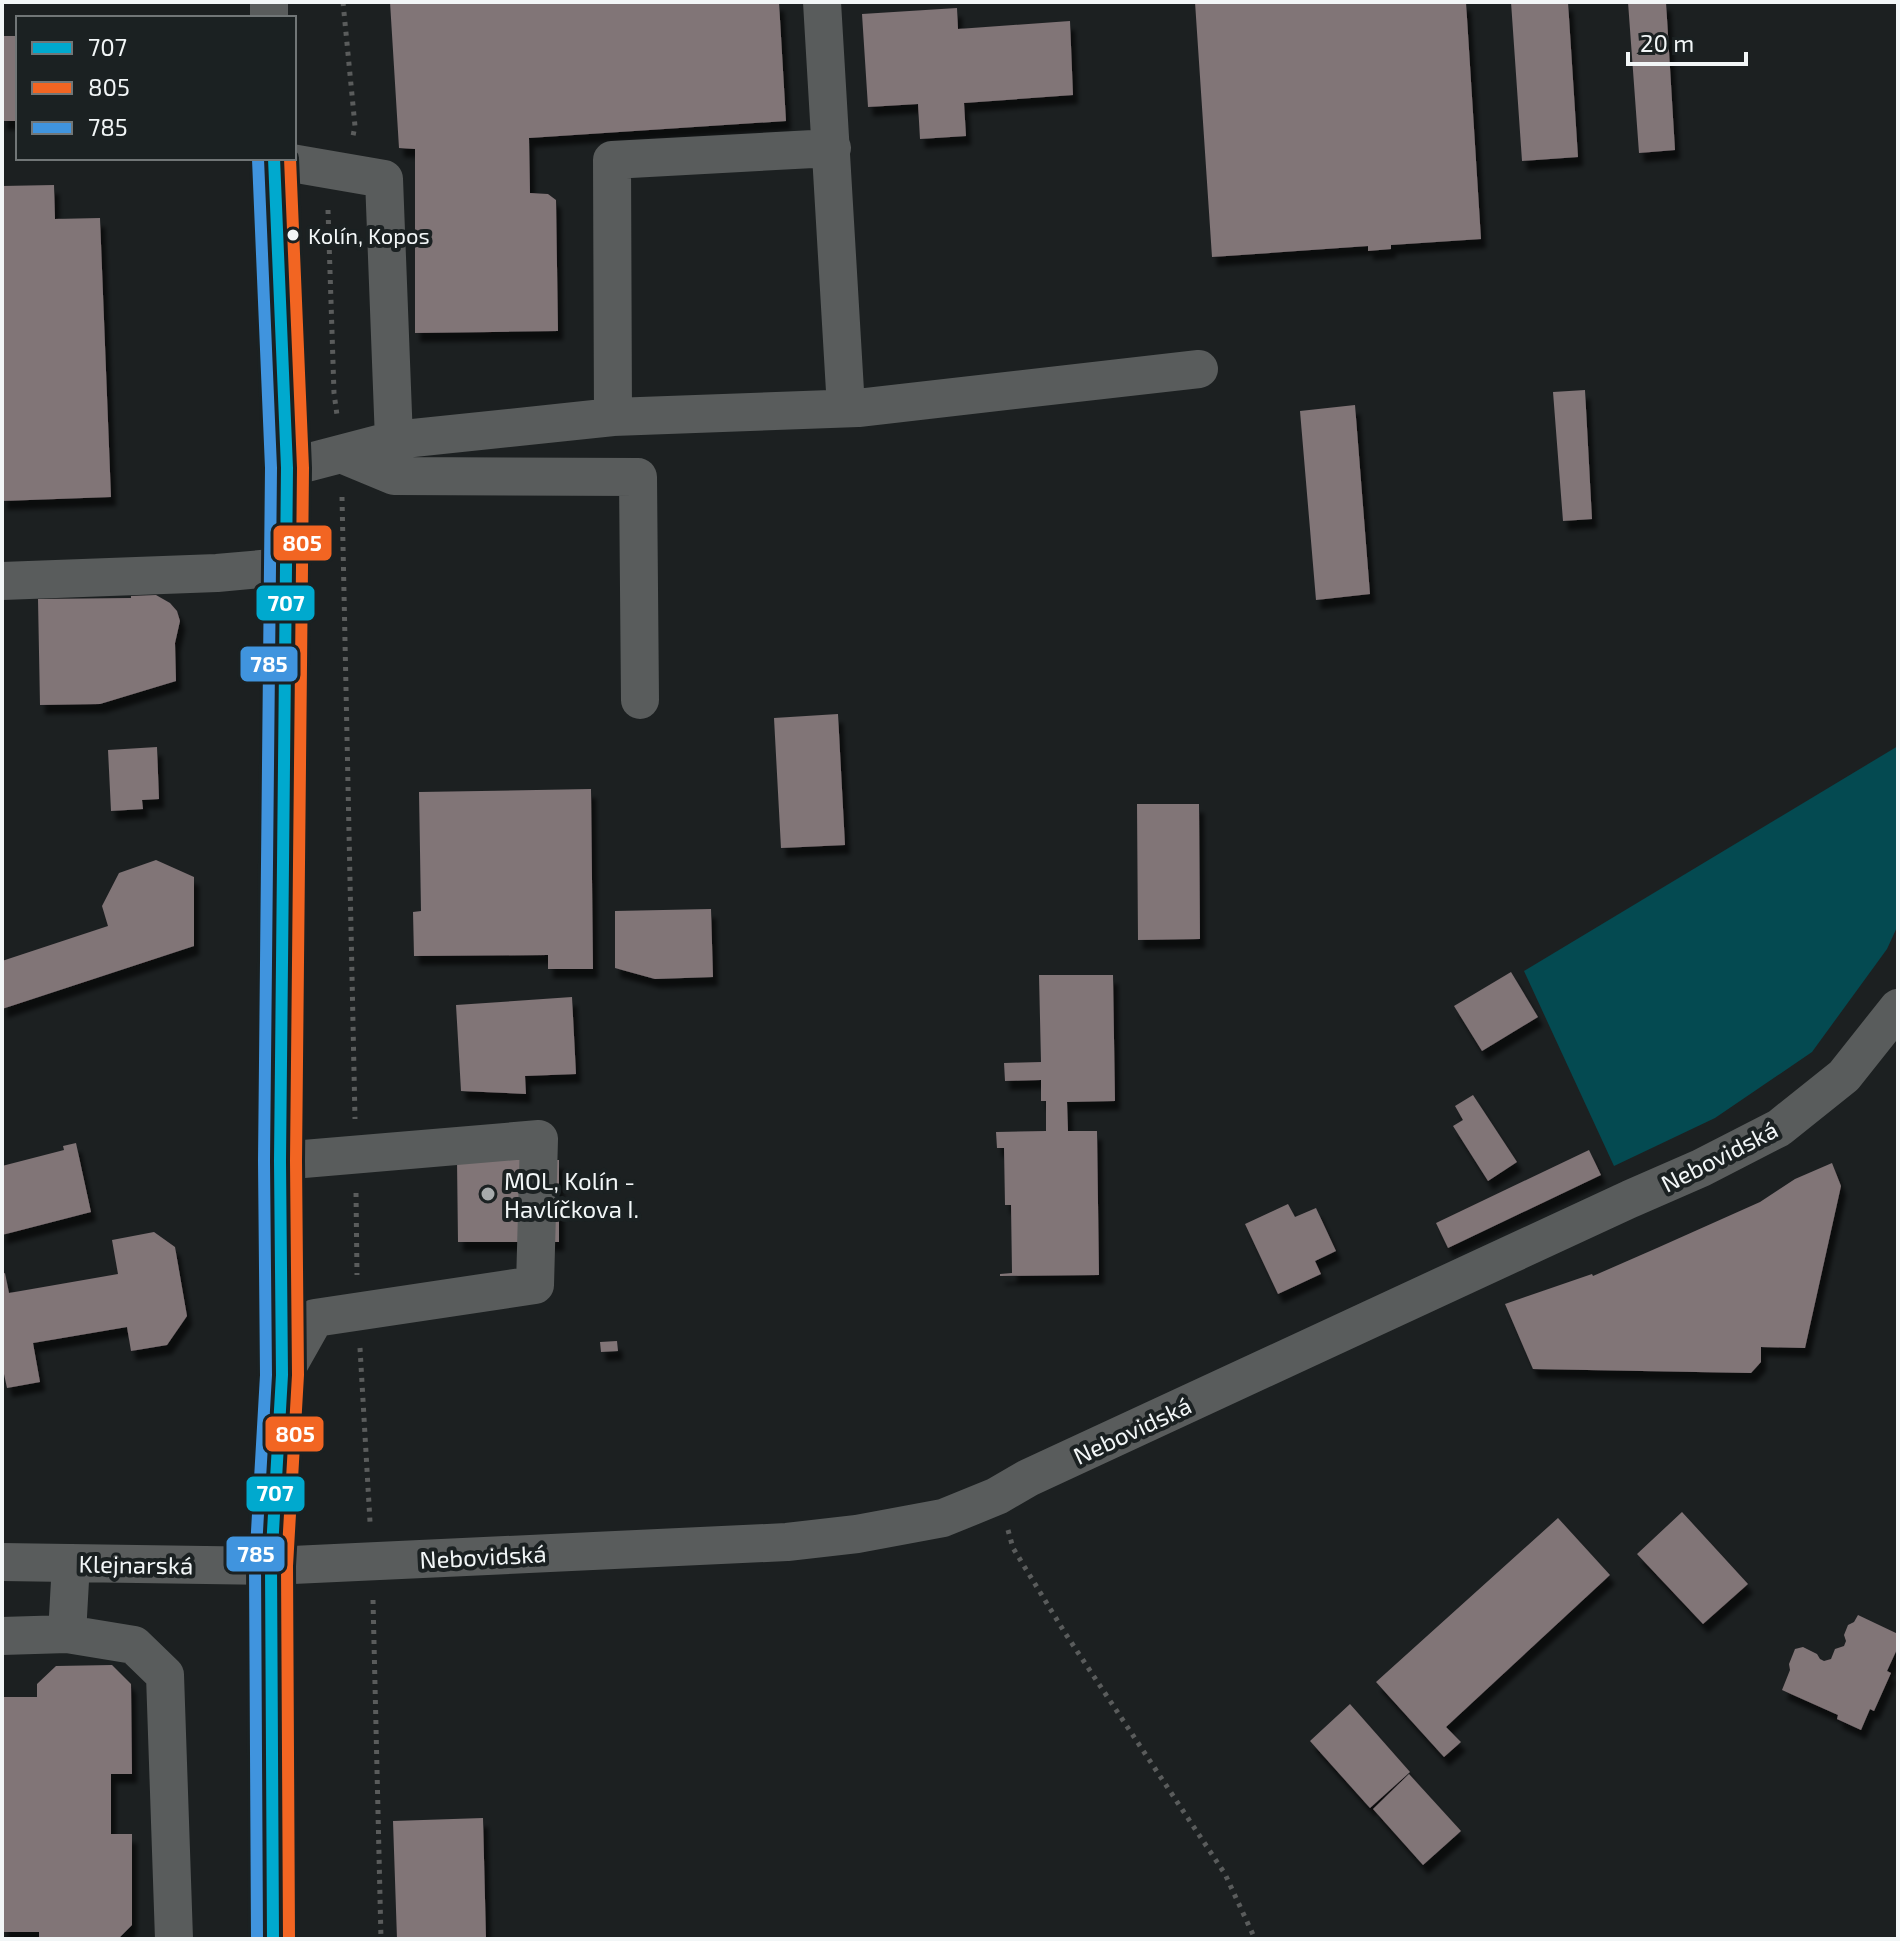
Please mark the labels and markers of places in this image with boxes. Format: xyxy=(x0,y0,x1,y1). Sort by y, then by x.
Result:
place label: Kolín, Kopos xyxy=(308,222,430,248)
marker: Kolín, Kopos xyxy=(285,227,301,243)
place label: MOL, Kolín - Havlíčkova I. xyxy=(504,1166,639,1223)
marker: MOL, Kolín - Havlíčkova I. xyxy=(479,1185,497,1203)

